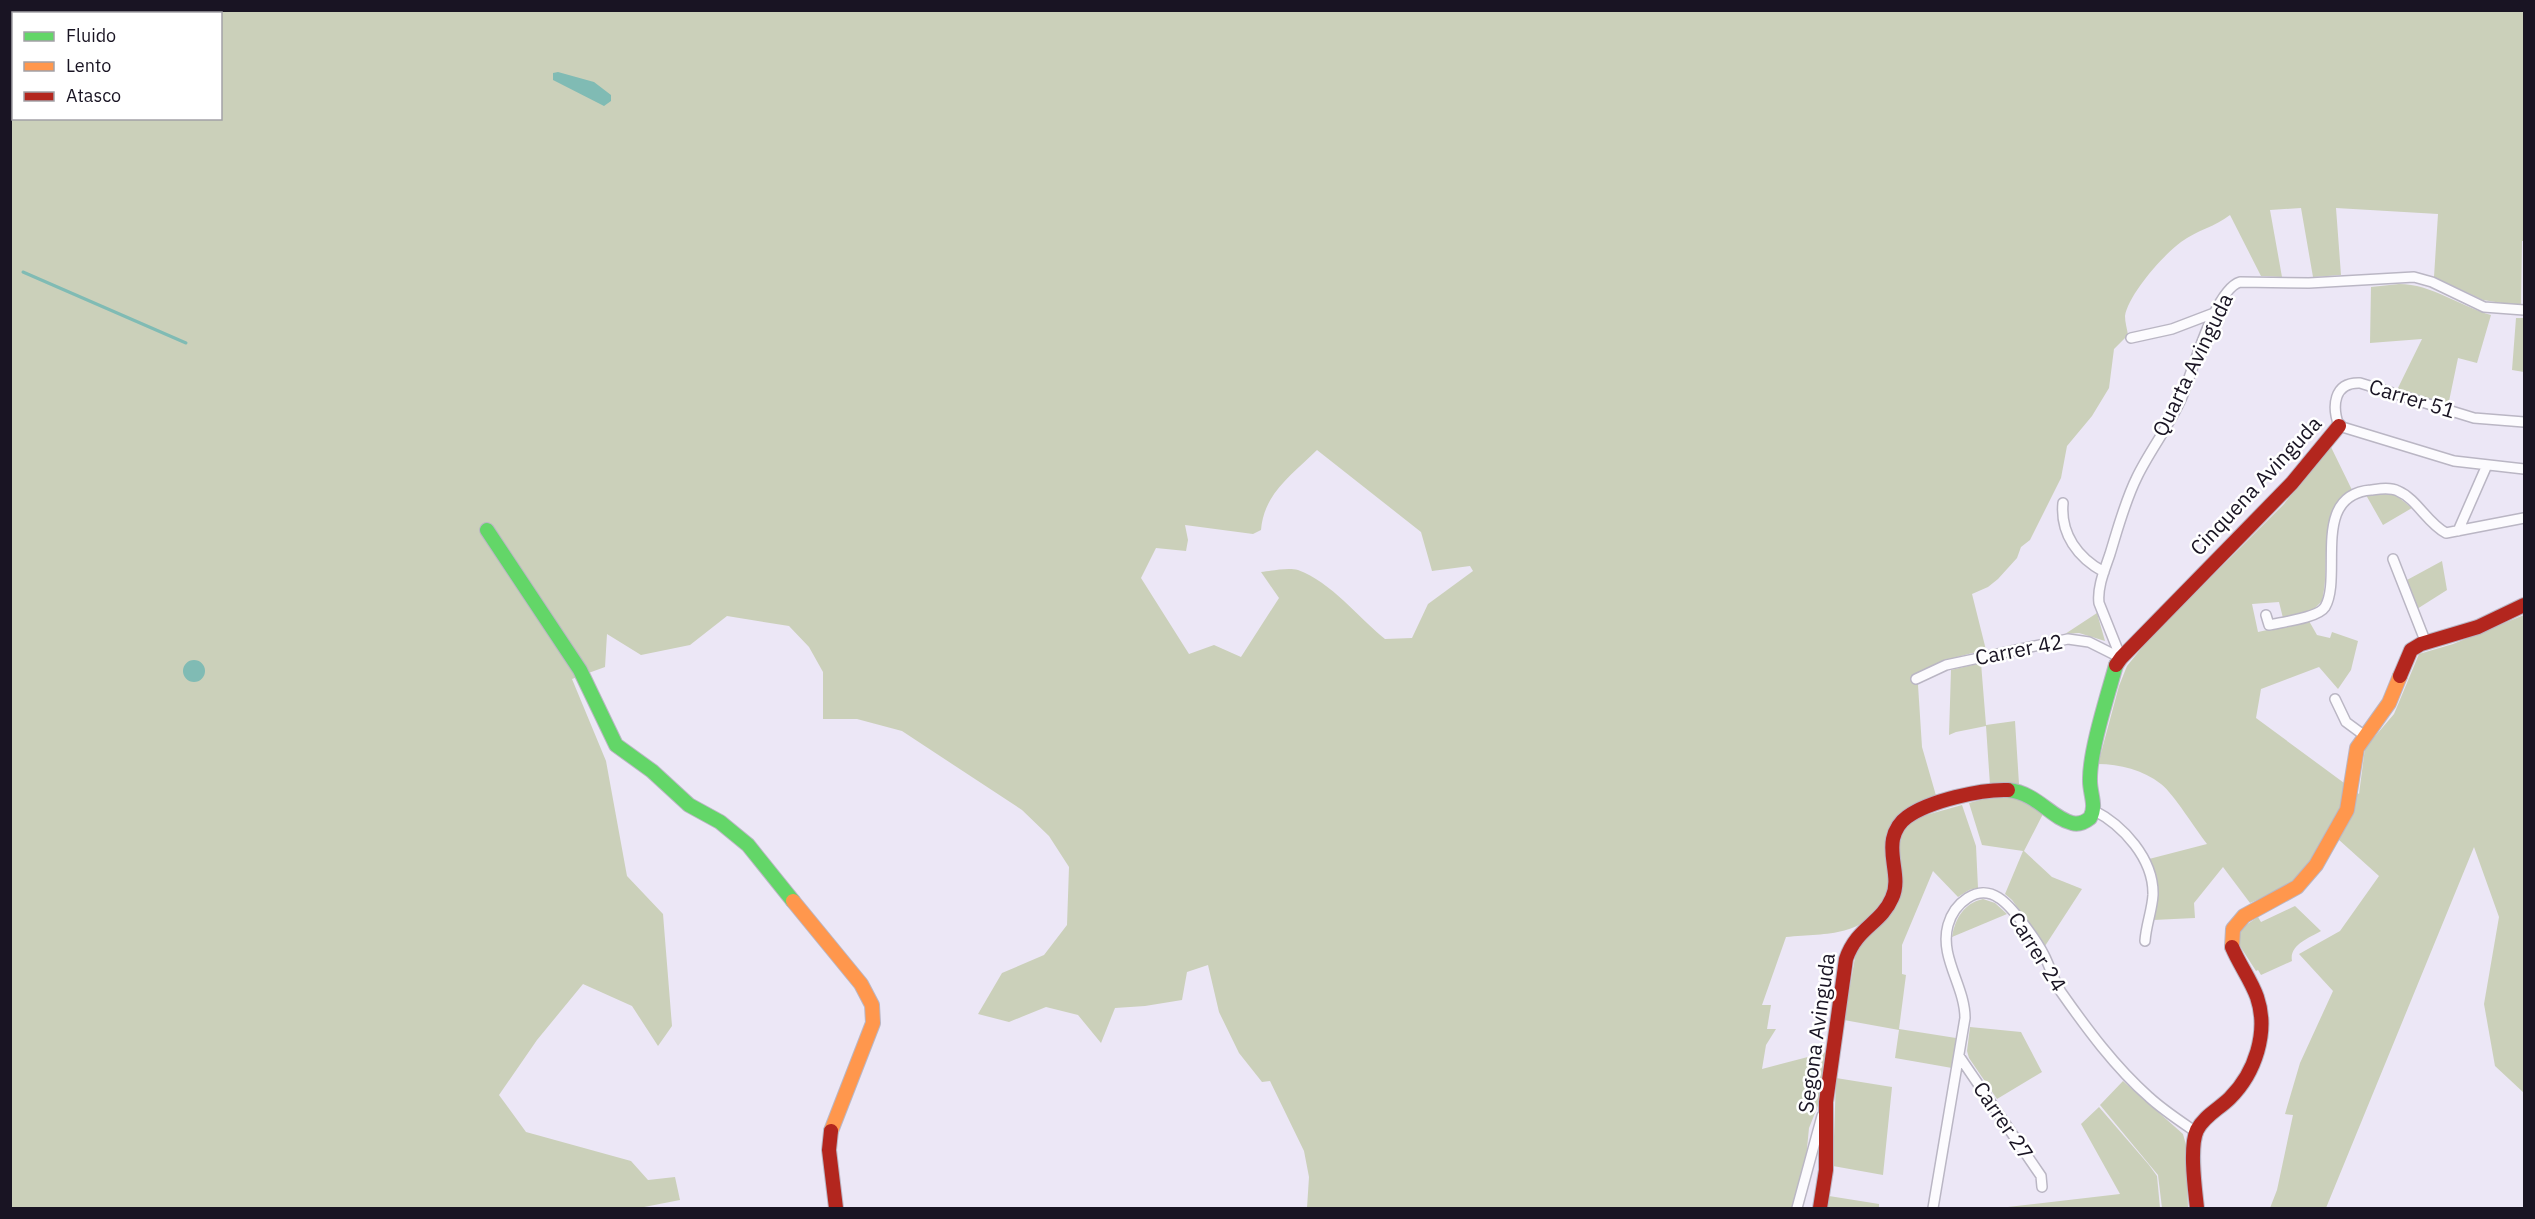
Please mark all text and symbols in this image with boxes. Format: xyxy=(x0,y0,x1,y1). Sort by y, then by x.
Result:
legend xyxy=(12,12,222,120)
text: Fluido xyxy=(66,24,116,47)
text: Lento xyxy=(66,54,111,77)
text: Atasco xyxy=(66,84,121,107)
street label: Quarta Avinguda xyxy=(2145,288,2239,441)
street label: Carrer 51 xyxy=(2366,372,2459,424)
street label: Cinquena Avinguda xyxy=(2183,410,2327,561)
street label: Carrer 42 xyxy=(1972,627,2065,671)
street label: Carrer 24 xyxy=(2002,906,2073,997)
street label: Segona Avinguda xyxy=(1791,951,1841,1115)
street label: Carrer 27 xyxy=(1967,1076,2040,1165)

